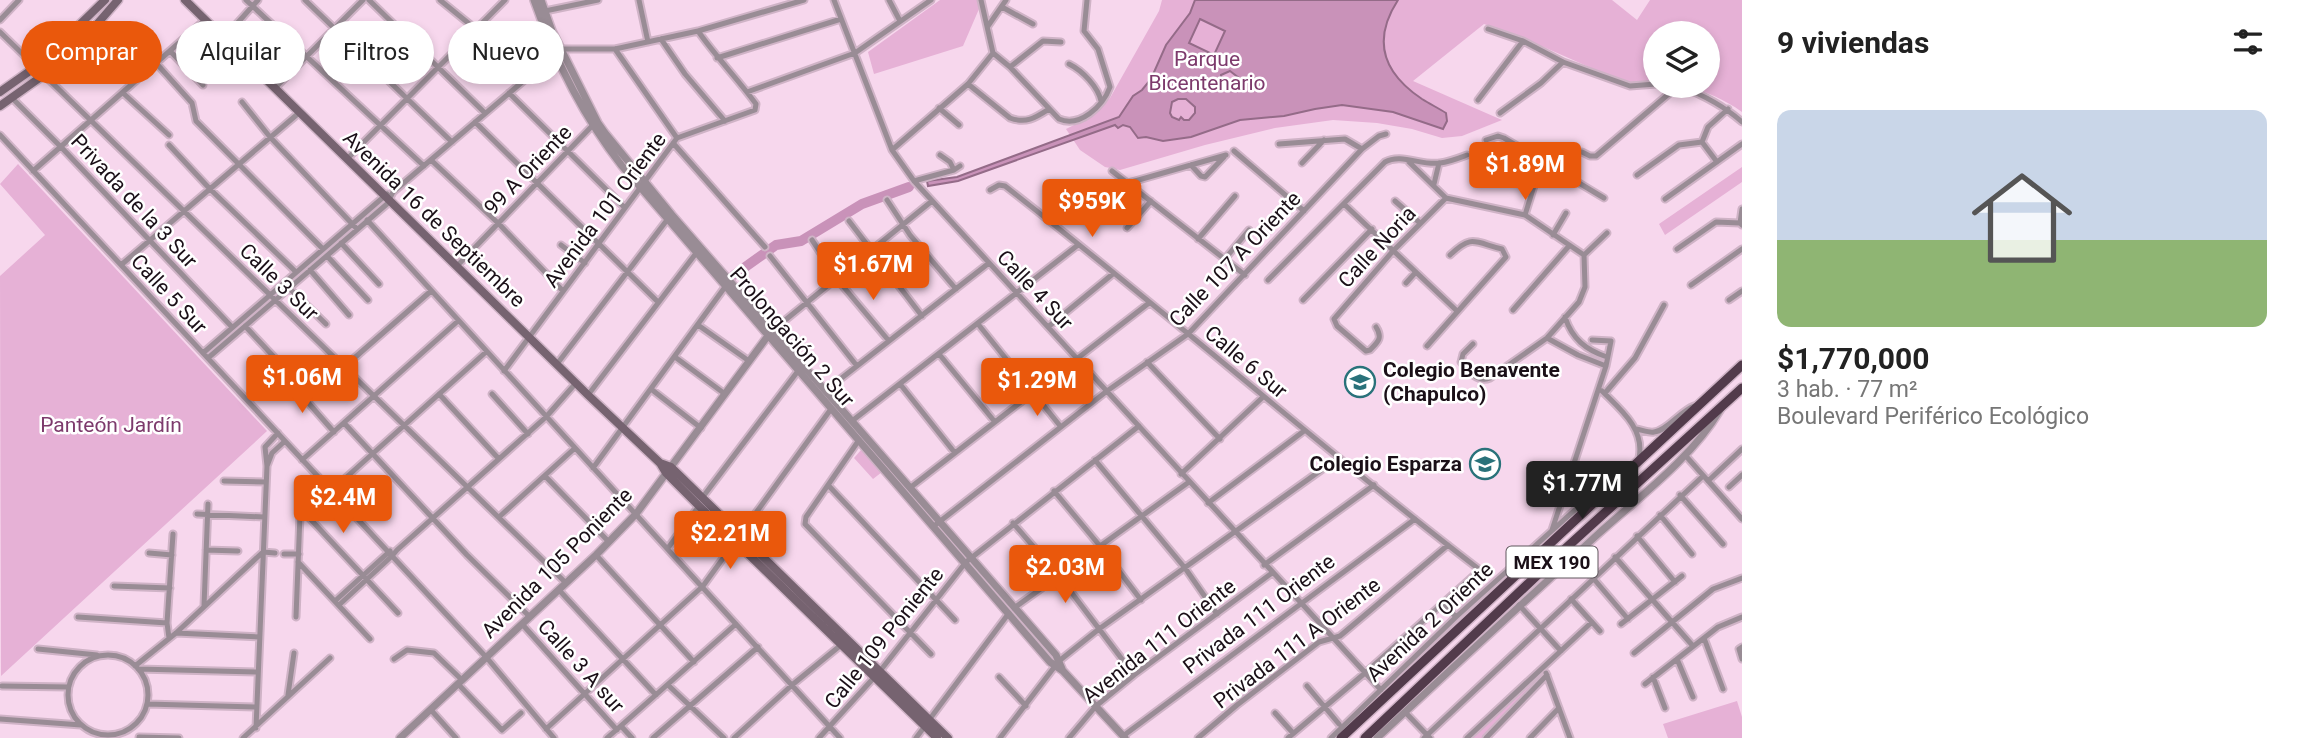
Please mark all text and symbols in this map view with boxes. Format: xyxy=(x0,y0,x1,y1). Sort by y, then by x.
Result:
chip: Comprar xyxy=(21,21,162,84)
chip: Alquilar xyxy=(176,21,305,84)
chip: Filtros xyxy=(319,21,434,84)
chip: Nuevo xyxy=(448,21,564,84)
map controls xyxy=(1643,21,1720,98)
button: layers xyxy=(1643,21,1720,98)
icon: filters xyxy=(2229,23,2267,61)
text: 9 viviendas xyxy=(1777,25,1929,60)
park label: Parque Bicentenario xyxy=(1148,47,1266,95)
street label: 99 A Oriente xyxy=(479,120,577,220)
street label: Avenida 16 de Septiembre xyxy=(338,126,530,312)
street label: Avenida 101 Oriente xyxy=(539,128,671,292)
street label: Privada de la 3 Sur xyxy=(66,129,202,273)
pin: $1.89M xyxy=(1468,142,1582,202)
text: $1.89M xyxy=(1485,151,1565,178)
icon: home xyxy=(1959,155,2085,281)
pin: $959K xyxy=(1043,180,1141,239)
street label: Calle 107 A Oriente xyxy=(1164,186,1306,332)
text: $959K xyxy=(1058,188,1126,215)
street label: Calle Noria xyxy=(1333,201,1421,293)
street label: Calle 3 Sur xyxy=(235,239,323,325)
pin: $1.67M xyxy=(816,243,930,302)
street label: Calle 4 Sur xyxy=(992,245,1078,335)
street label: Calle 5 Sur xyxy=(126,249,212,339)
text: $1.67M xyxy=(833,251,913,278)
street label: Prolongación 2 Sur xyxy=(725,262,859,412)
street label: Calle 6 Sur xyxy=(1200,321,1292,403)
text: $1,770,000 xyxy=(1777,341,1929,376)
pin: $1.06M xyxy=(245,356,359,415)
pin: $1.29M xyxy=(980,358,1094,418)
place label: Colegio Benavente (Chapulco) xyxy=(1383,358,1560,406)
text: $1.06M xyxy=(262,364,342,391)
school or university icon: Colegio Benavente (Chapulco) xyxy=(1343,365,1377,399)
text: $1.29M xyxy=(997,367,1077,394)
text: 3 hab. · 77 m² xyxy=(1777,376,1917,403)
text: Boulevard Periférico Ecológico xyxy=(1777,403,2089,430)
park label: Panteón Jardín xyxy=(40,413,182,437)
school or university icon: Colegio Esparza xyxy=(1468,447,1502,481)
place label: Colegio Esparza xyxy=(1310,452,1462,476)
pin: $1.77M xyxy=(1525,462,1639,521)
text: $1.77M xyxy=(1542,470,1622,497)
pin: $2.4M xyxy=(294,476,392,535)
street label: Avenida 105 Poniente xyxy=(477,483,637,643)
text: $2.4M xyxy=(310,484,376,511)
pin: $2.21M xyxy=(673,512,787,571)
text: $2.21M xyxy=(690,520,770,547)
pin: $2.03M xyxy=(1008,546,1122,605)
road number: MEX 190 xyxy=(1506,547,1598,578)
street label: Privada 111 Oriente xyxy=(1179,549,1339,679)
text: $2.03M xyxy=(1025,554,1105,581)
street label: Avenida 2 Oriente xyxy=(1362,557,1498,687)
street label: Calle 109 Poniente xyxy=(820,563,948,713)
street label: Privada 111 A Oriente xyxy=(1209,573,1385,713)
street label: Avenida 111 Oriente xyxy=(1078,574,1240,708)
street label: Calle 3 A sur xyxy=(533,614,629,718)

